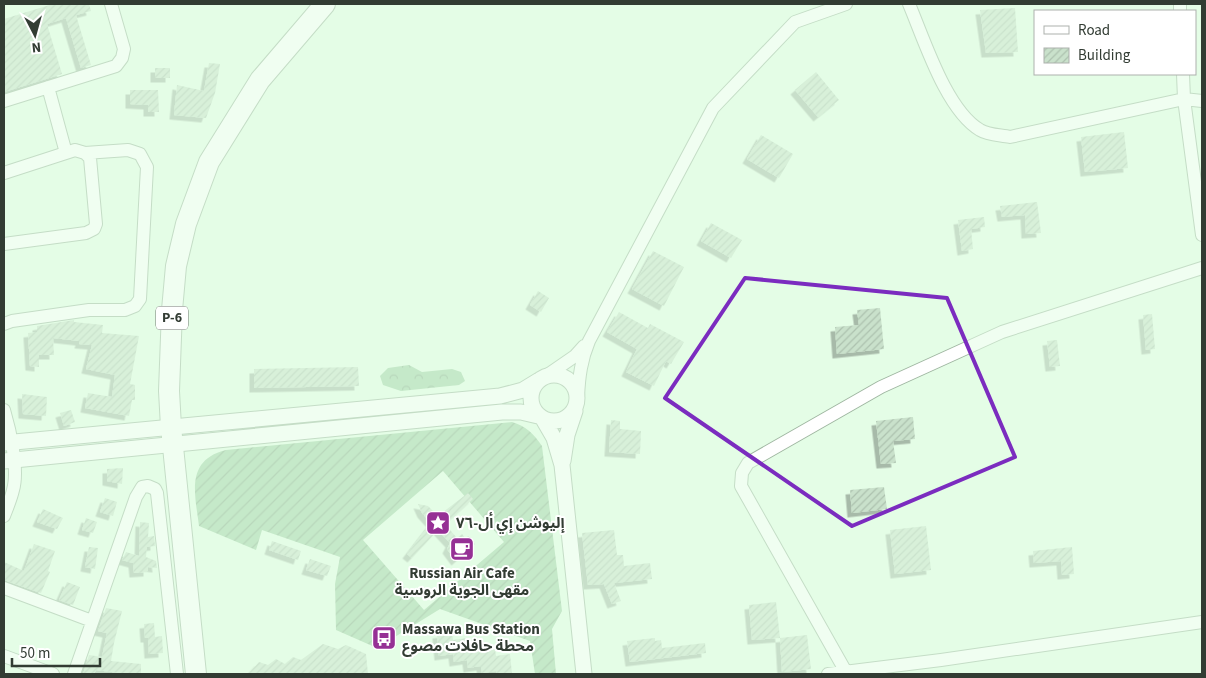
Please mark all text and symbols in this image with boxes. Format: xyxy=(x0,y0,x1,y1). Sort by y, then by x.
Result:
north arrow xyxy=(10,10,60,60)
legend xyxy=(1034,10,1196,75)
text: Road xyxy=(1078,20,1110,41)
text: N xyxy=(31,37,42,57)
text: Building xyxy=(1078,45,1131,66)
road number: P-6 xyxy=(156,306,188,330)
place icon: إليوشن إي أل-٧٦ xyxy=(425,510,451,536)
place label: إليوشن إي أل-٧٦ xyxy=(456,512,565,534)
cafe icon: Russian Air Cafe مقهى الجوية الروسية xyxy=(449,536,475,562)
place label: Russian Air Cafe مقهى الجوية الروسية xyxy=(395,563,529,601)
place label: Massawa Bus Station محطة حافلات مصوع xyxy=(402,619,540,657)
bus stop icon: Massawa Bus Station محطة حافلات مصوع xyxy=(371,625,397,651)
scale bar xyxy=(12,636,100,668)
text: 50 m xyxy=(20,643,50,664)

